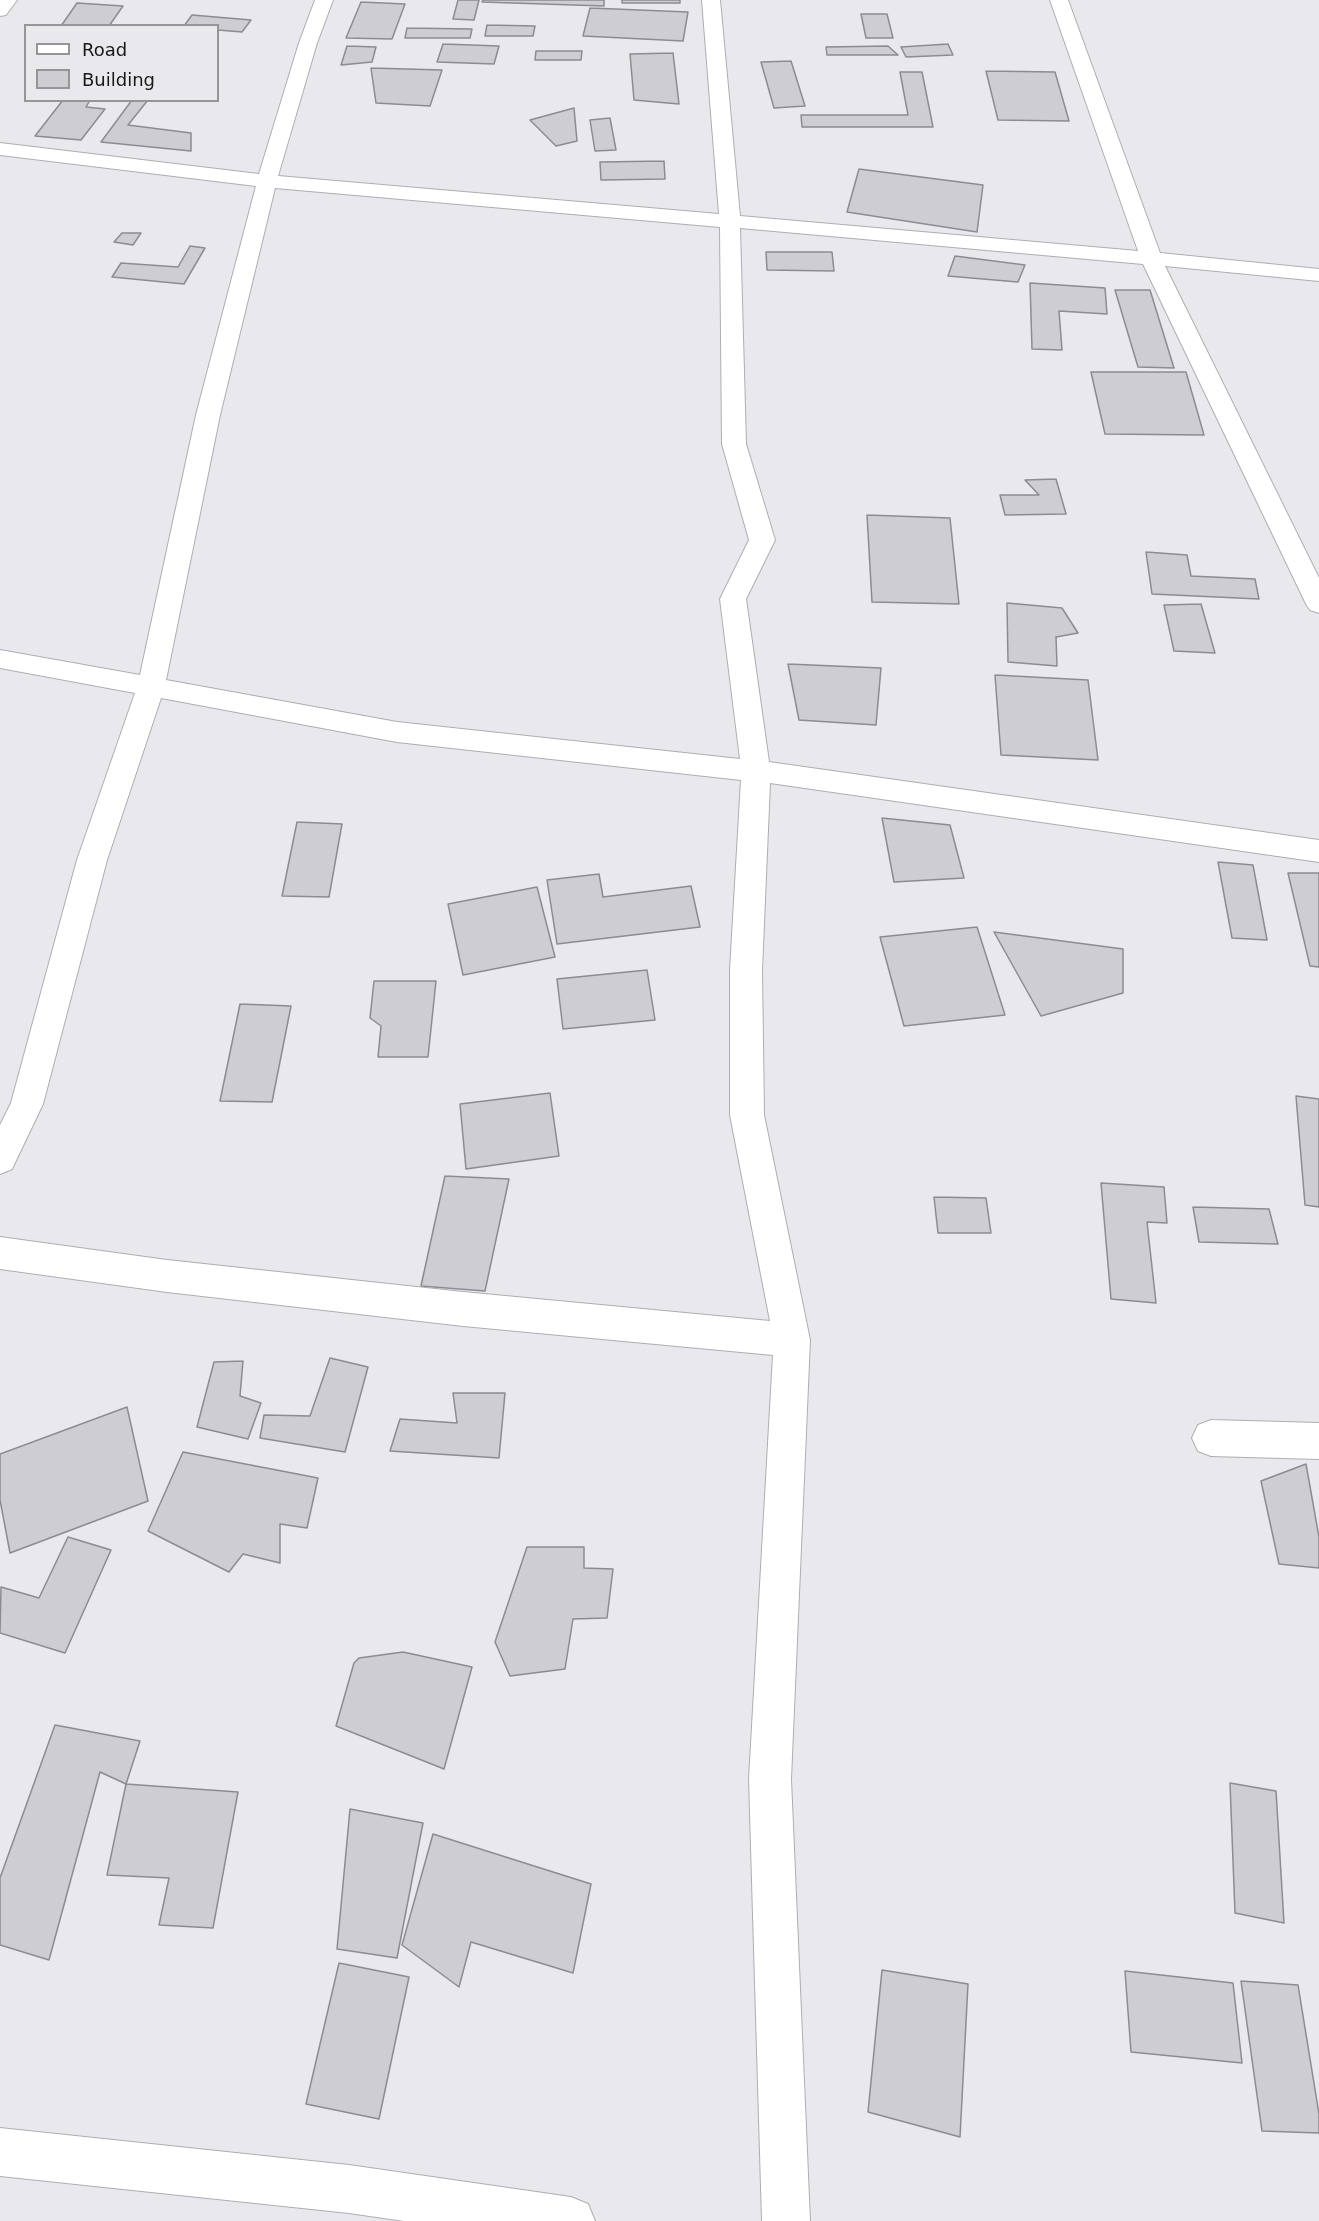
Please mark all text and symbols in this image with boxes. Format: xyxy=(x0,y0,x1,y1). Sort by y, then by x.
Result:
legend xyxy=(24,24,219,102)
text: Road xyxy=(82,39,127,60)
text: Building xyxy=(82,69,155,90)

